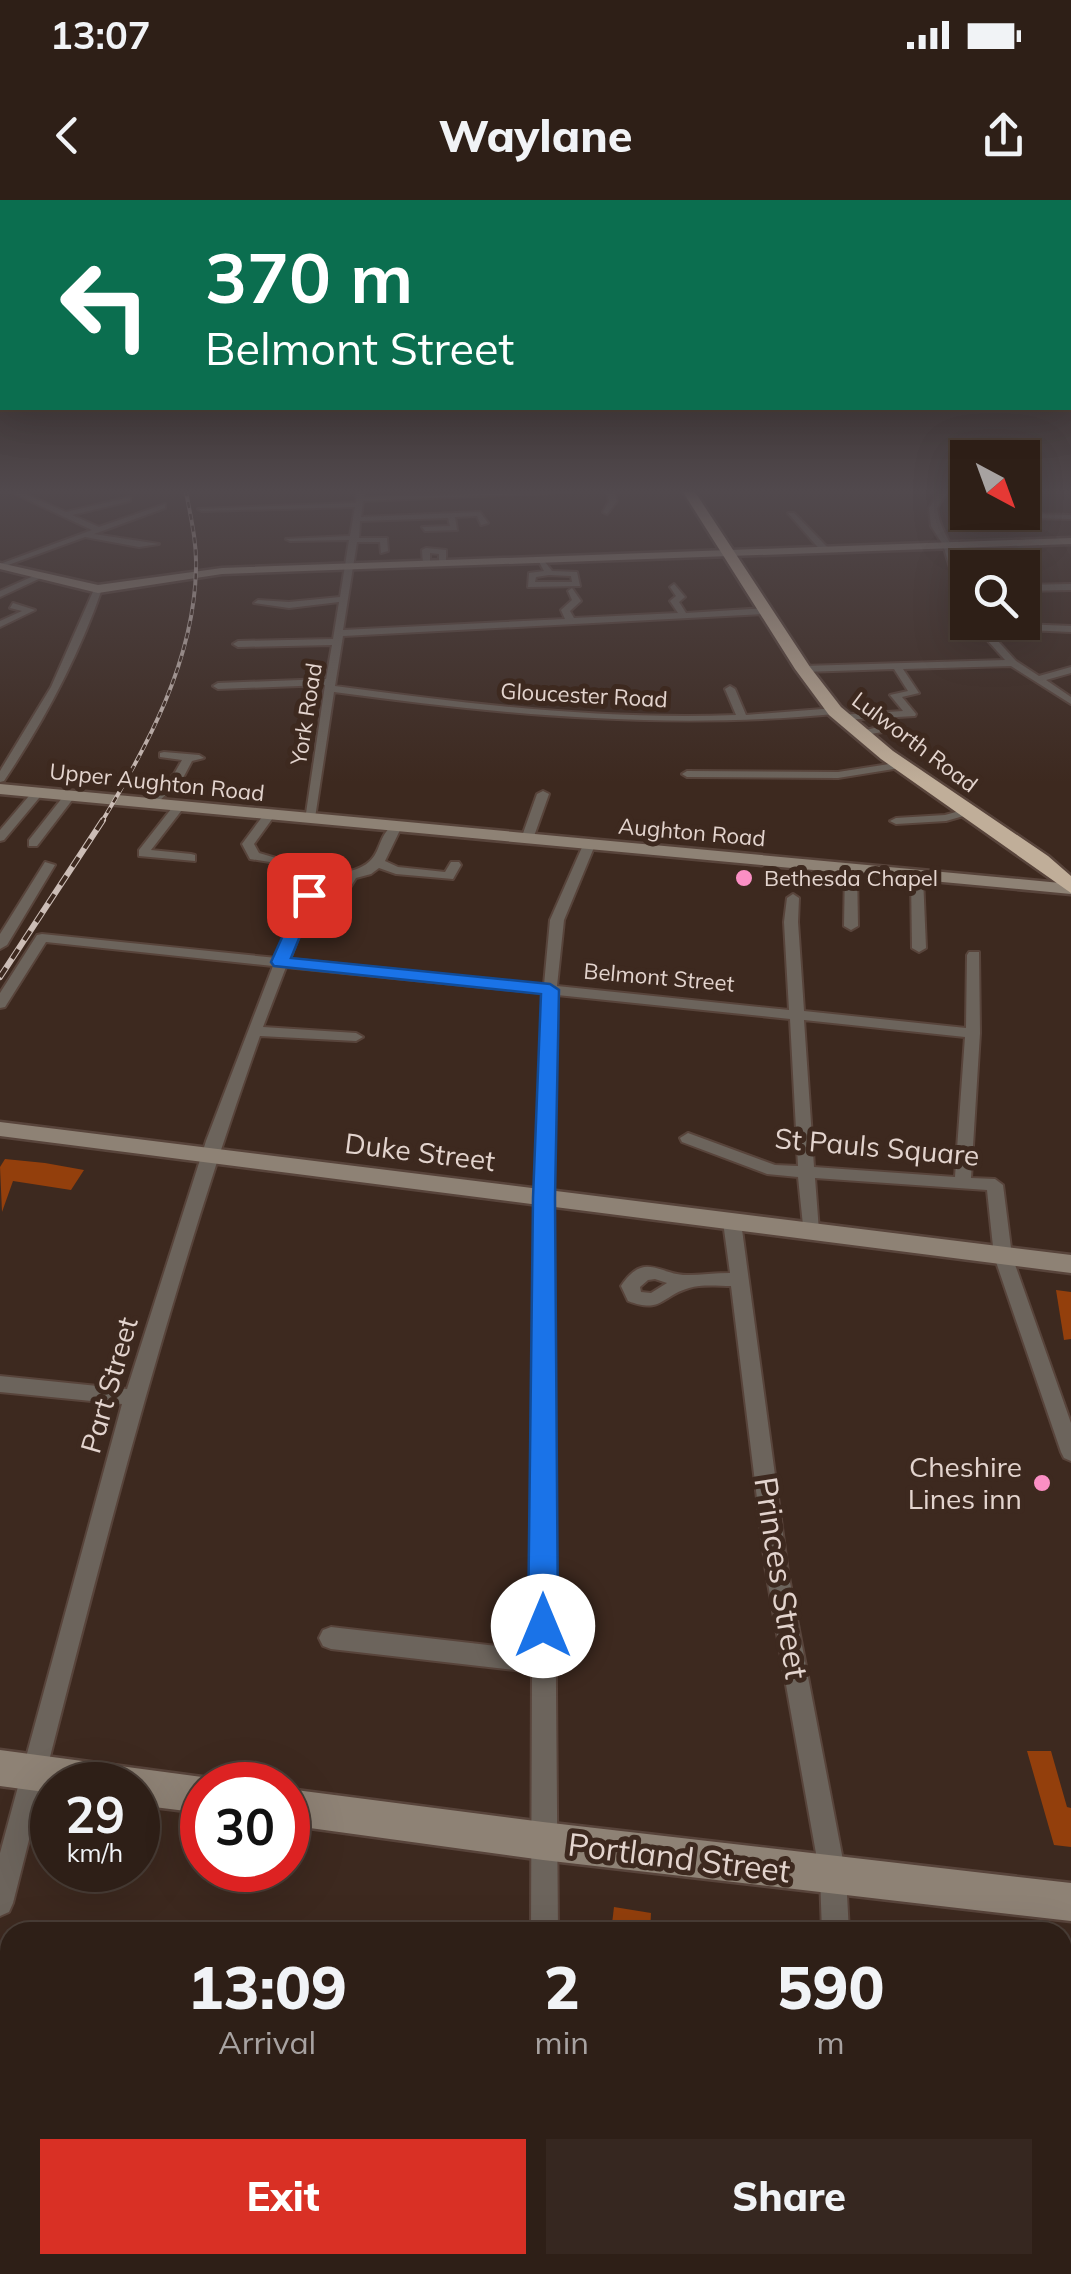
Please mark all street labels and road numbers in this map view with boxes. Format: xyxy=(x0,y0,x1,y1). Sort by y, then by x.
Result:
street label: York Road xyxy=(284,661,328,768)
street label: Gloucester Road xyxy=(500,677,668,713)
street label: Lulworth Road xyxy=(847,686,983,798)
street label: Upper Aughton Road xyxy=(48,757,266,807)
street label: Aughton Road xyxy=(617,812,767,852)
street label: Belmont Street xyxy=(582,956,736,998)
street label: St Pauls Square xyxy=(773,1120,981,1173)
street label: Duke Street xyxy=(343,1125,497,1178)
street label: Part Street xyxy=(72,1313,145,1457)
street label: Princes Street xyxy=(746,1474,818,1682)
street label: Portland Street xyxy=(566,1824,793,1890)

